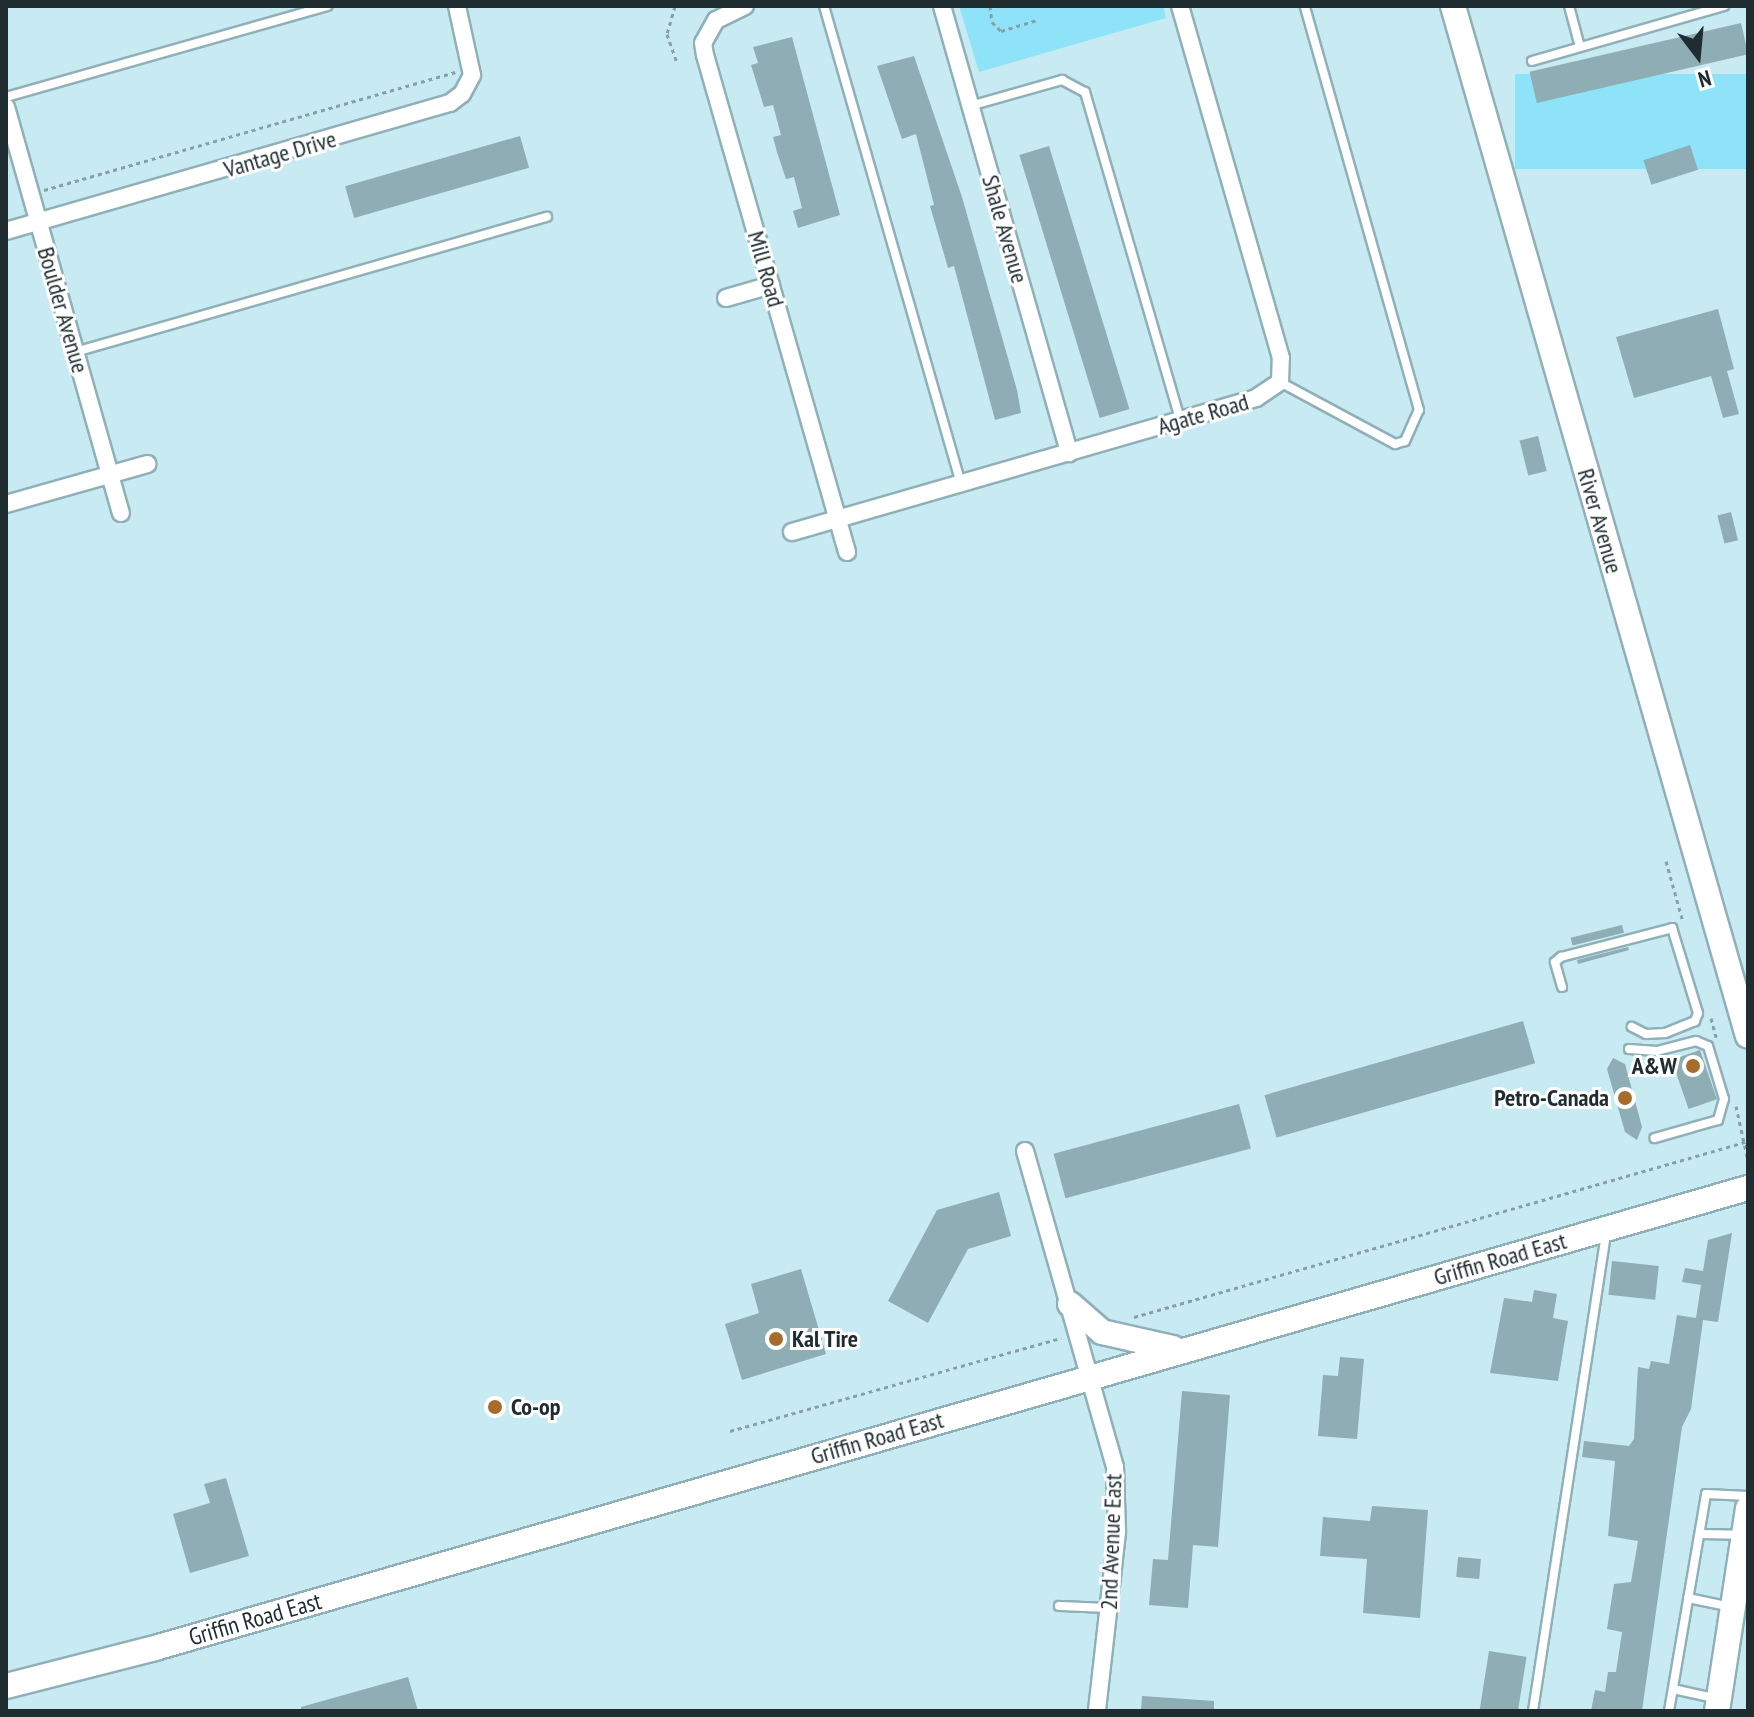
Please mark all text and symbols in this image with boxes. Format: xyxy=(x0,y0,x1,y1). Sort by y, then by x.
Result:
north arrow xyxy=(1658,16,1738,96)
text: N xyxy=(1695,64,1714,94)
street label: Vantage Drive xyxy=(221,124,339,184)
street label: Shale Avenue xyxy=(976,171,1034,287)
street label: Mill Road xyxy=(741,228,791,310)
street label: Boulder Avenue xyxy=(31,243,95,377)
street label: Agate Road xyxy=(1154,387,1252,441)
street label: River Avenue xyxy=(1571,465,1629,577)
place label: A&W xyxy=(1632,1052,1677,1080)
marker: A&W xyxy=(1684,1057,1702,1075)
place label: Petro-Canada xyxy=(1494,1084,1609,1112)
marker: Petro-Canada xyxy=(1616,1089,1634,1107)
street label: Griffin Road East xyxy=(1430,1226,1570,1292)
place label: Kal Tire xyxy=(792,1325,859,1353)
marker: Kal Tire xyxy=(767,1330,785,1348)
place label: Co-op xyxy=(511,1393,561,1421)
marker: Co-op xyxy=(486,1398,504,1416)
street label: Griffin Road East xyxy=(807,1405,947,1471)
street label: 2nd Avenue East xyxy=(1094,1473,1128,1611)
street label: Griffin Road East xyxy=(185,1586,325,1652)

